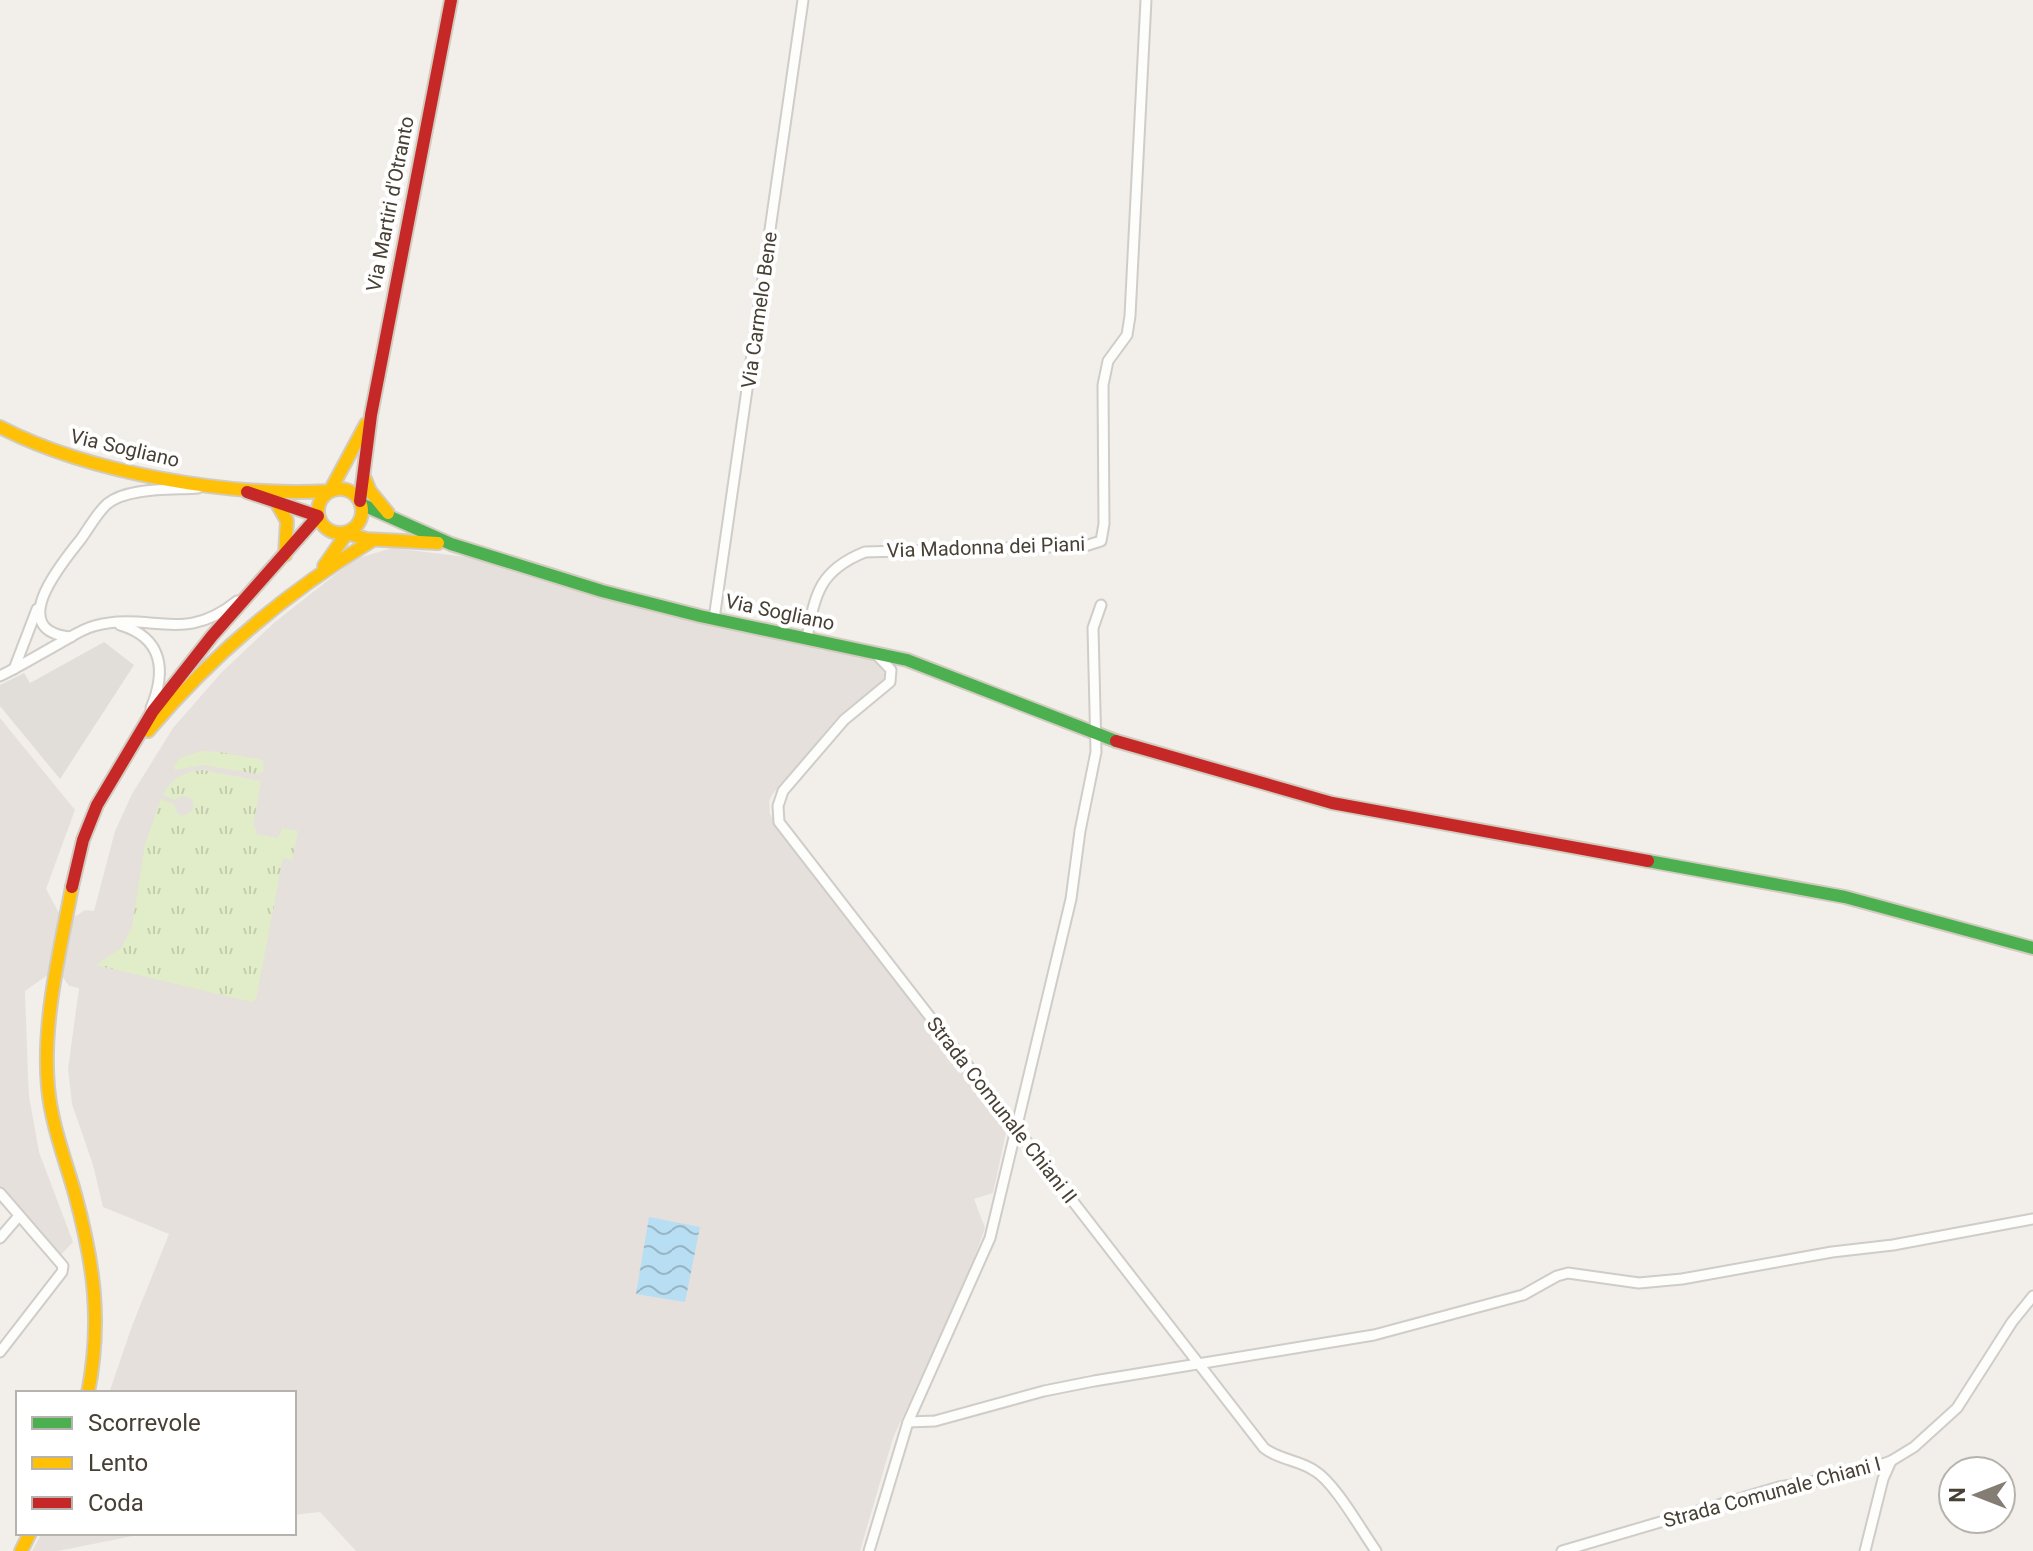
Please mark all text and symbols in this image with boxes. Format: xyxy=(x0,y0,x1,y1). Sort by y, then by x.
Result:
street label: Via Martiri d'Otranto xyxy=(361,114,419,294)
street label: Via Carmelo Bene xyxy=(736,230,782,390)
street label: Via Sogliano xyxy=(68,424,182,472)
street label: Via Madonna dei Piani xyxy=(886,532,1086,562)
street label: Via Sogliano xyxy=(723,589,837,635)
street label: Strada Comunale Chiani II xyxy=(922,1012,1082,1208)
legend xyxy=(16,1391,296,1535)
text: Scorrevole xyxy=(88,1409,201,1437)
text: Lento xyxy=(88,1449,148,1477)
street label: Strada Comunale Chiani I xyxy=(1661,1451,1883,1533)
north arrow xyxy=(1937,1455,2017,1535)
text: N xyxy=(1945,1487,1970,1503)
text: Coda xyxy=(88,1489,144,1517)

